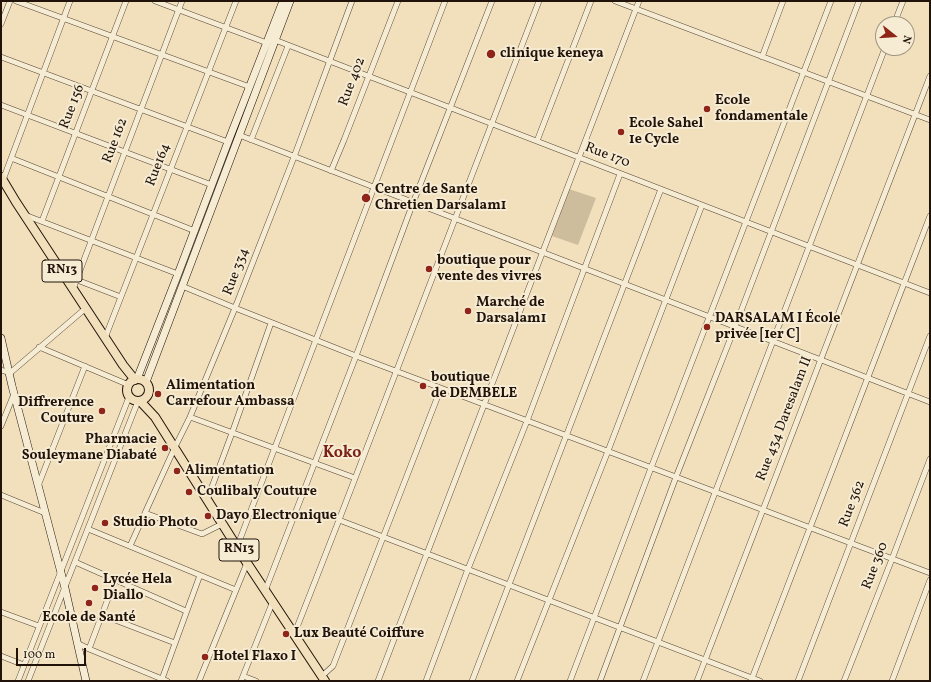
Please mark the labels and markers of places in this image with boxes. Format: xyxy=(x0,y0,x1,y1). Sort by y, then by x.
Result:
place label: clinique keneya xyxy=(500,46,604,62)
marker: clinique keneya xyxy=(485,48,497,60)
place label: Ecole fondamentale xyxy=(715,93,808,126)
marker: Ecole fondamentale xyxy=(702,104,712,114)
place label: Ecole Sahel 1e Cycle xyxy=(629,116,703,148)
marker: Ecole Sahel 1e Cycle xyxy=(616,127,626,137)
place label: Centre de Sante Chretien Darsalam1 xyxy=(375,182,506,214)
marker: Centre de Sante Chretien Darsalam1 xyxy=(360,192,372,204)
place label: boutique pour vente des vivres xyxy=(437,253,542,286)
marker: boutique pour vente des vivres xyxy=(424,264,434,274)
place label: Marché de Darsalam1 xyxy=(476,295,546,328)
marker: Marché de Darsalam1 xyxy=(463,306,473,316)
place label: DARSALAM I École privée [1er C] xyxy=(715,311,840,344)
marker: DARSALAM I École privée [1er C] xyxy=(702,322,712,332)
place label: boutique de DEMBELE xyxy=(431,370,517,402)
place label: Alimentation Carrefour Ambassa xyxy=(166,378,295,410)
marker: boutique de DEMBELE xyxy=(418,381,428,391)
marker: Alimentation Carrefour Ambassa xyxy=(153,389,163,399)
place label: Diffrerence Couture xyxy=(18,395,94,428)
marker: Diffrerence Couture xyxy=(97,406,107,416)
place label: Pharmacie Souleymane Diabaté xyxy=(22,432,157,464)
marker: Pharmacie Souleymane Diabaté xyxy=(160,443,170,453)
place label: Alimentation xyxy=(185,463,274,479)
marker: Alimentation xyxy=(172,466,182,476)
place label: Coulibaly Couture xyxy=(197,484,317,500)
marker: Coulibaly Couture xyxy=(184,487,194,497)
place label: Dayo Electronique xyxy=(216,508,337,524)
marker: Dayo Electronique xyxy=(203,511,213,521)
place label: Studio Photo xyxy=(113,515,198,531)
marker: Studio Photo xyxy=(100,518,110,528)
place label: Lycée Hela Diallo xyxy=(103,572,172,604)
marker: Lycée Hela Diallo xyxy=(90,583,100,593)
marker: Ecole de Santé xyxy=(84,598,94,608)
place label: Ecole de Santé xyxy=(42,610,136,626)
place label: Lux Beauté Coiffure xyxy=(294,626,424,642)
marker: Lux Beauté Coiffure xyxy=(281,629,291,639)
place label: Hotel Flaxo I xyxy=(213,649,296,665)
marker: Hotel Flaxo I xyxy=(200,652,210,662)

